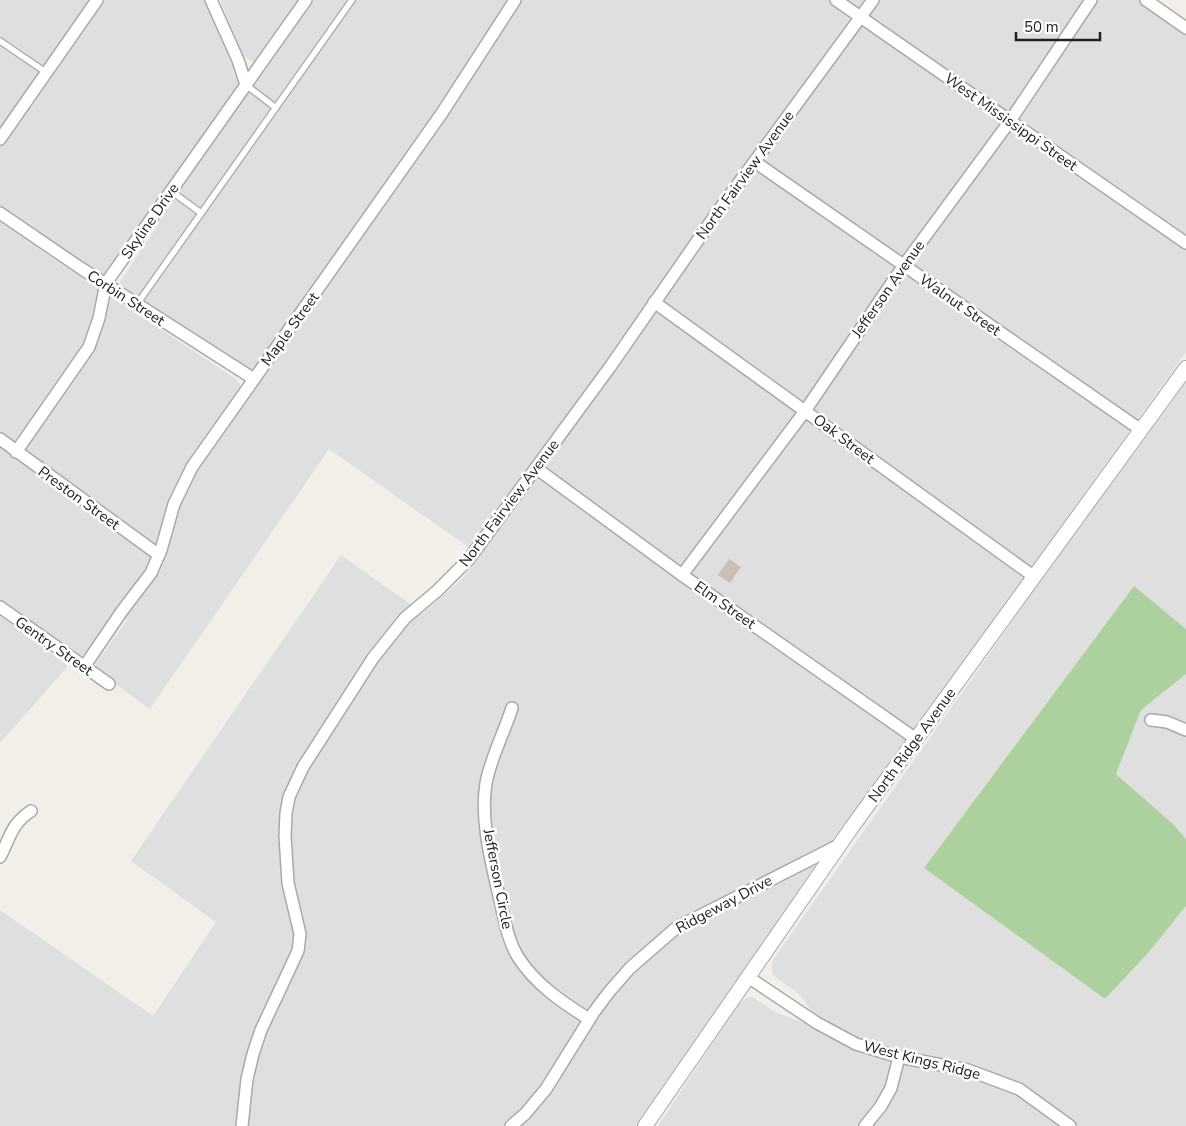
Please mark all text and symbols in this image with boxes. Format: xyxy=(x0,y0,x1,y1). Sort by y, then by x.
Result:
scale bar xyxy=(1016,10,1100,42)
text: 50 m xyxy=(1024,17,1059,37)
street label: West Mississippi Street xyxy=(941,69,1082,176)
street label: North Fairview Avenue xyxy=(691,107,799,243)
street label: Skyline Drive xyxy=(117,179,183,263)
street label: Jefferson Avenue xyxy=(846,236,929,343)
street label: Corbin Street xyxy=(83,265,169,331)
street label: Walnut Street xyxy=(915,270,1005,341)
street label: Maple Street xyxy=(256,287,324,370)
street label: Oak Street xyxy=(809,409,879,469)
street label: North Fairview Avenue xyxy=(454,435,564,571)
street label: Preston Street xyxy=(34,462,125,535)
street label: Elm Street xyxy=(690,577,760,634)
street label: Gentry Street xyxy=(11,612,98,681)
street label: North Ridge Avenue xyxy=(864,684,960,806)
street label: Jefferson Circle xyxy=(478,826,518,931)
street label: Ridgeway Drive xyxy=(672,870,776,938)
street label: West Kings Ridge xyxy=(861,1036,983,1084)

